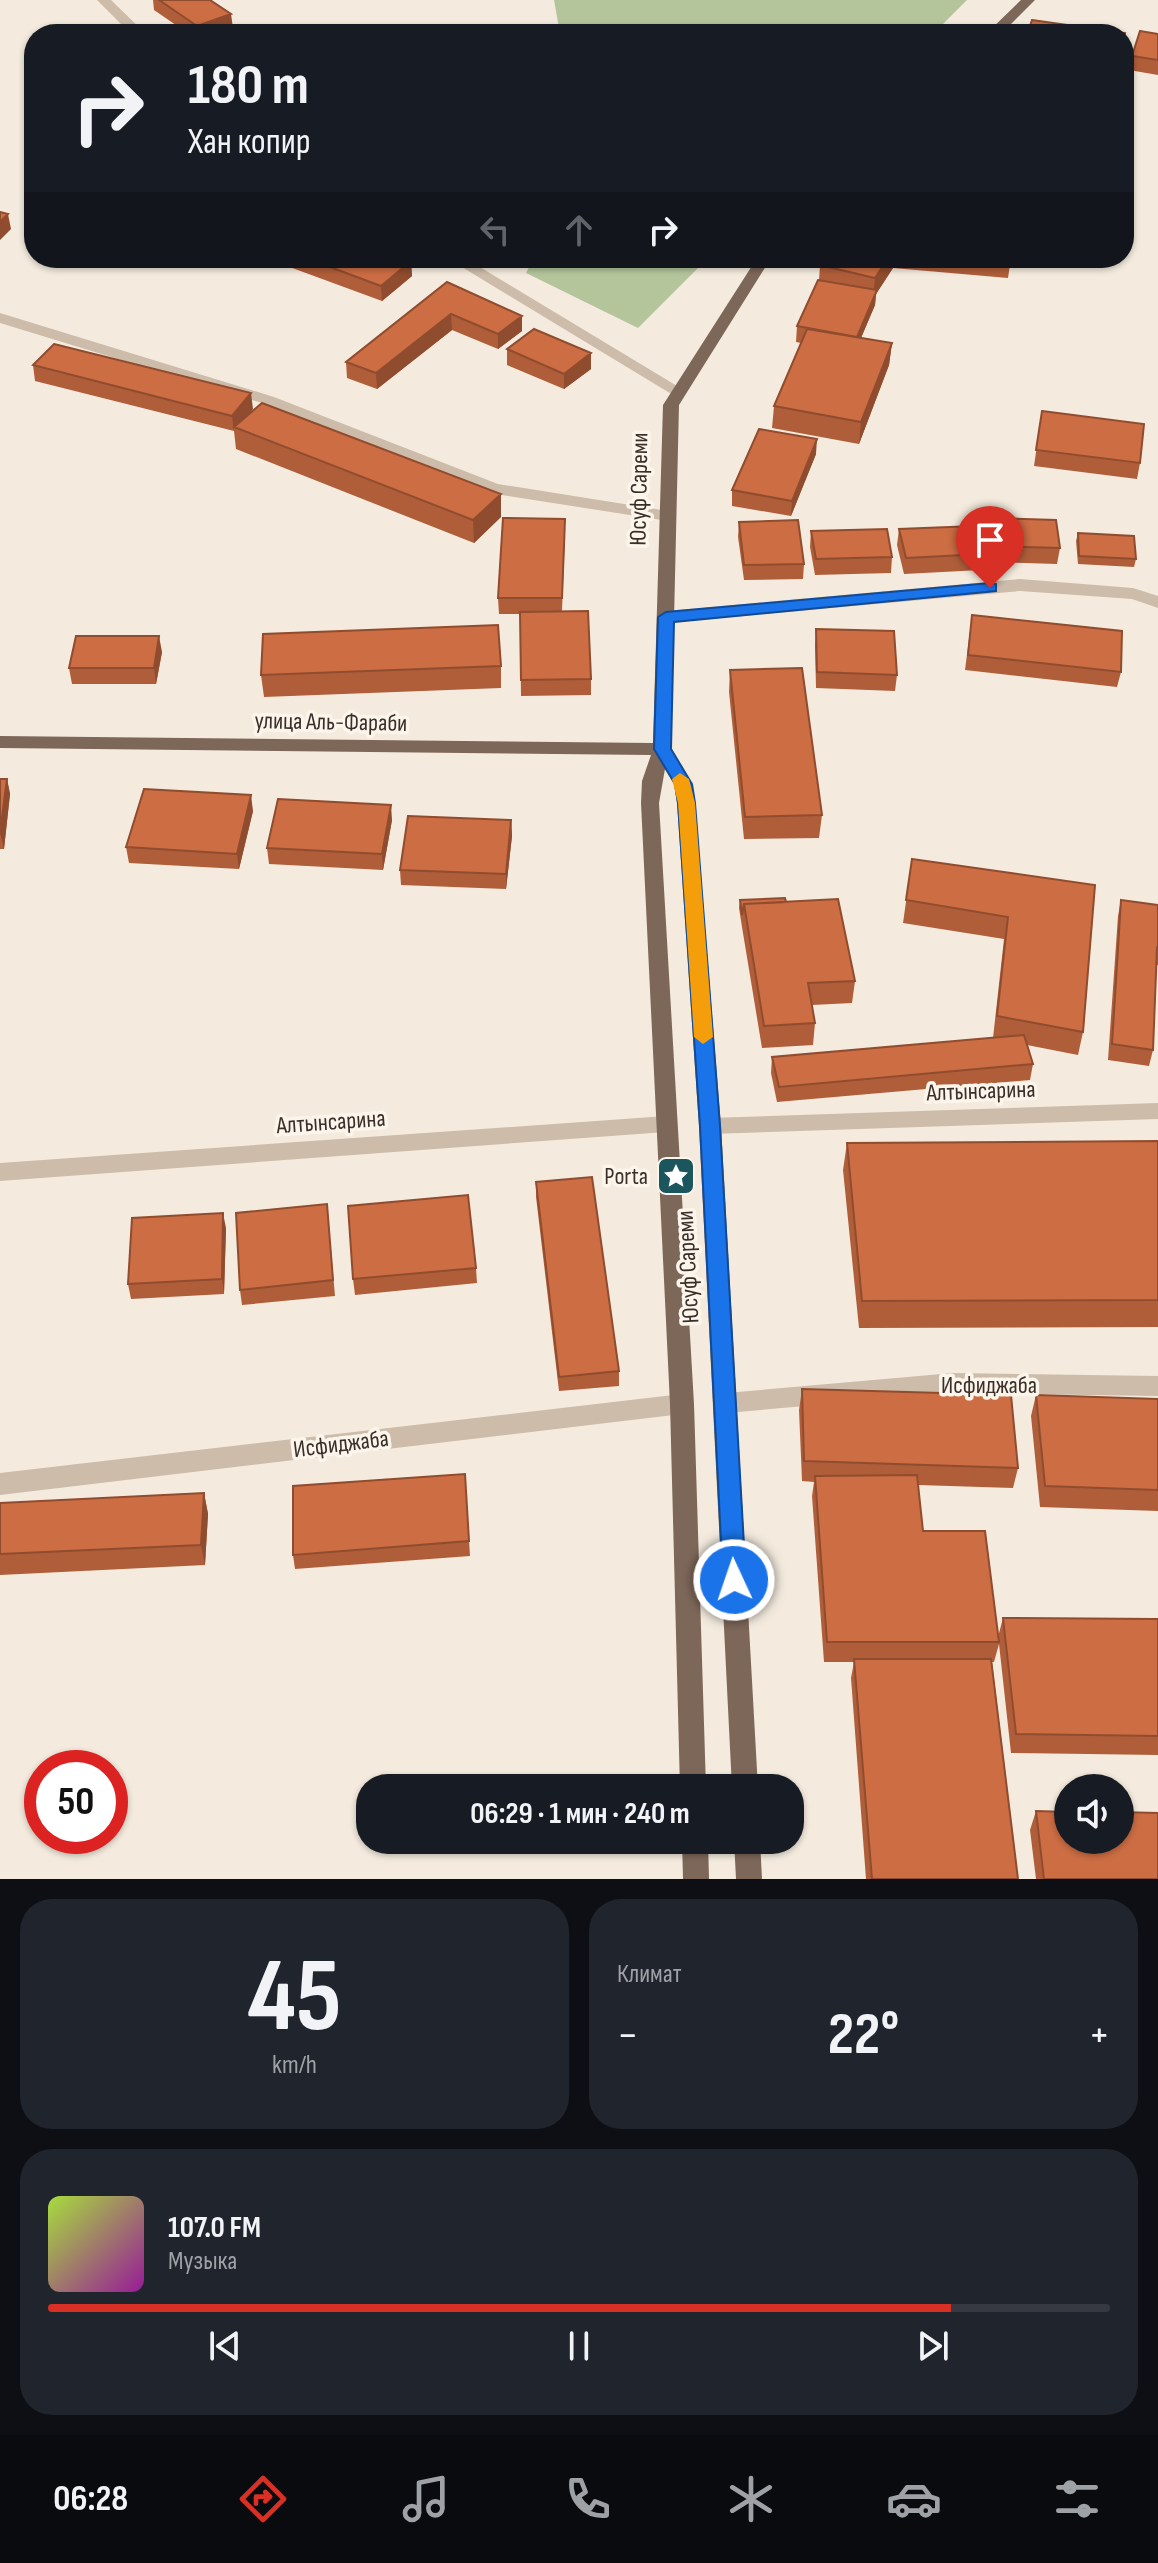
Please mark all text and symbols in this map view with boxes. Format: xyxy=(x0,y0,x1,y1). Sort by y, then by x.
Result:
text: 180 m xyxy=(188,53,309,120)
icon: right xyxy=(56,56,160,160)
text: Хан копир xyxy=(188,121,311,164)
icon: left xyxy=(473,208,517,252)
icon: ahead xyxy=(557,208,601,252)
icon: right xyxy=(641,208,685,252)
street label: Юсуф Сареми xyxy=(624,432,654,546)
pin xyxy=(956,506,1024,588)
icon: arrive xyxy=(968,518,1012,562)
street label: улица Аль-Фараби xyxy=(254,706,408,738)
street label: Алтынсарина xyxy=(925,1075,1036,1107)
street label: Алтынсарина xyxy=(275,1104,386,1140)
place icon: Porta xyxy=(655,1155,697,1197)
place label: Porta xyxy=(604,1162,648,1191)
street label: Юсуф Сареми xyxy=(671,1210,705,1324)
street label: Исфиджаба xyxy=(941,1371,1037,1400)
street label: Исфиджаба xyxy=(292,1424,390,1464)
position arrow xyxy=(692,1538,776,1622)
speed limit sign: 50 xyxy=(24,1750,128,1854)
map controls xyxy=(1054,1774,1134,1854)
button: sound xyxy=(1054,1774,1134,1854)
text: 06:29 · 1 мин · 240 m xyxy=(470,1796,690,1832)
text: 45 xyxy=(247,1935,342,2060)
text: Климат xyxy=(617,1959,681,1990)
text: 22° xyxy=(828,1999,899,2071)
text: − xyxy=(617,2009,639,2062)
text: + xyxy=(1088,2009,1110,2062)
text: km/h xyxy=(272,2050,317,2081)
text: 107.0 FM xyxy=(168,2210,261,2246)
text: Музыка xyxy=(168,2246,237,2277)
icon: previous xyxy=(203,2324,247,2368)
icon: pause xyxy=(557,2324,601,2368)
icon: next xyxy=(911,2324,955,2368)
icon: directions xyxy=(235,2471,291,2527)
icon: music xyxy=(398,2471,454,2527)
icon: phone xyxy=(560,2471,616,2527)
icon: climate xyxy=(723,2471,779,2527)
icon: car xyxy=(886,2471,942,2527)
icon: filters xyxy=(1049,2471,1105,2527)
text: 06:28 xyxy=(53,2478,128,2521)

